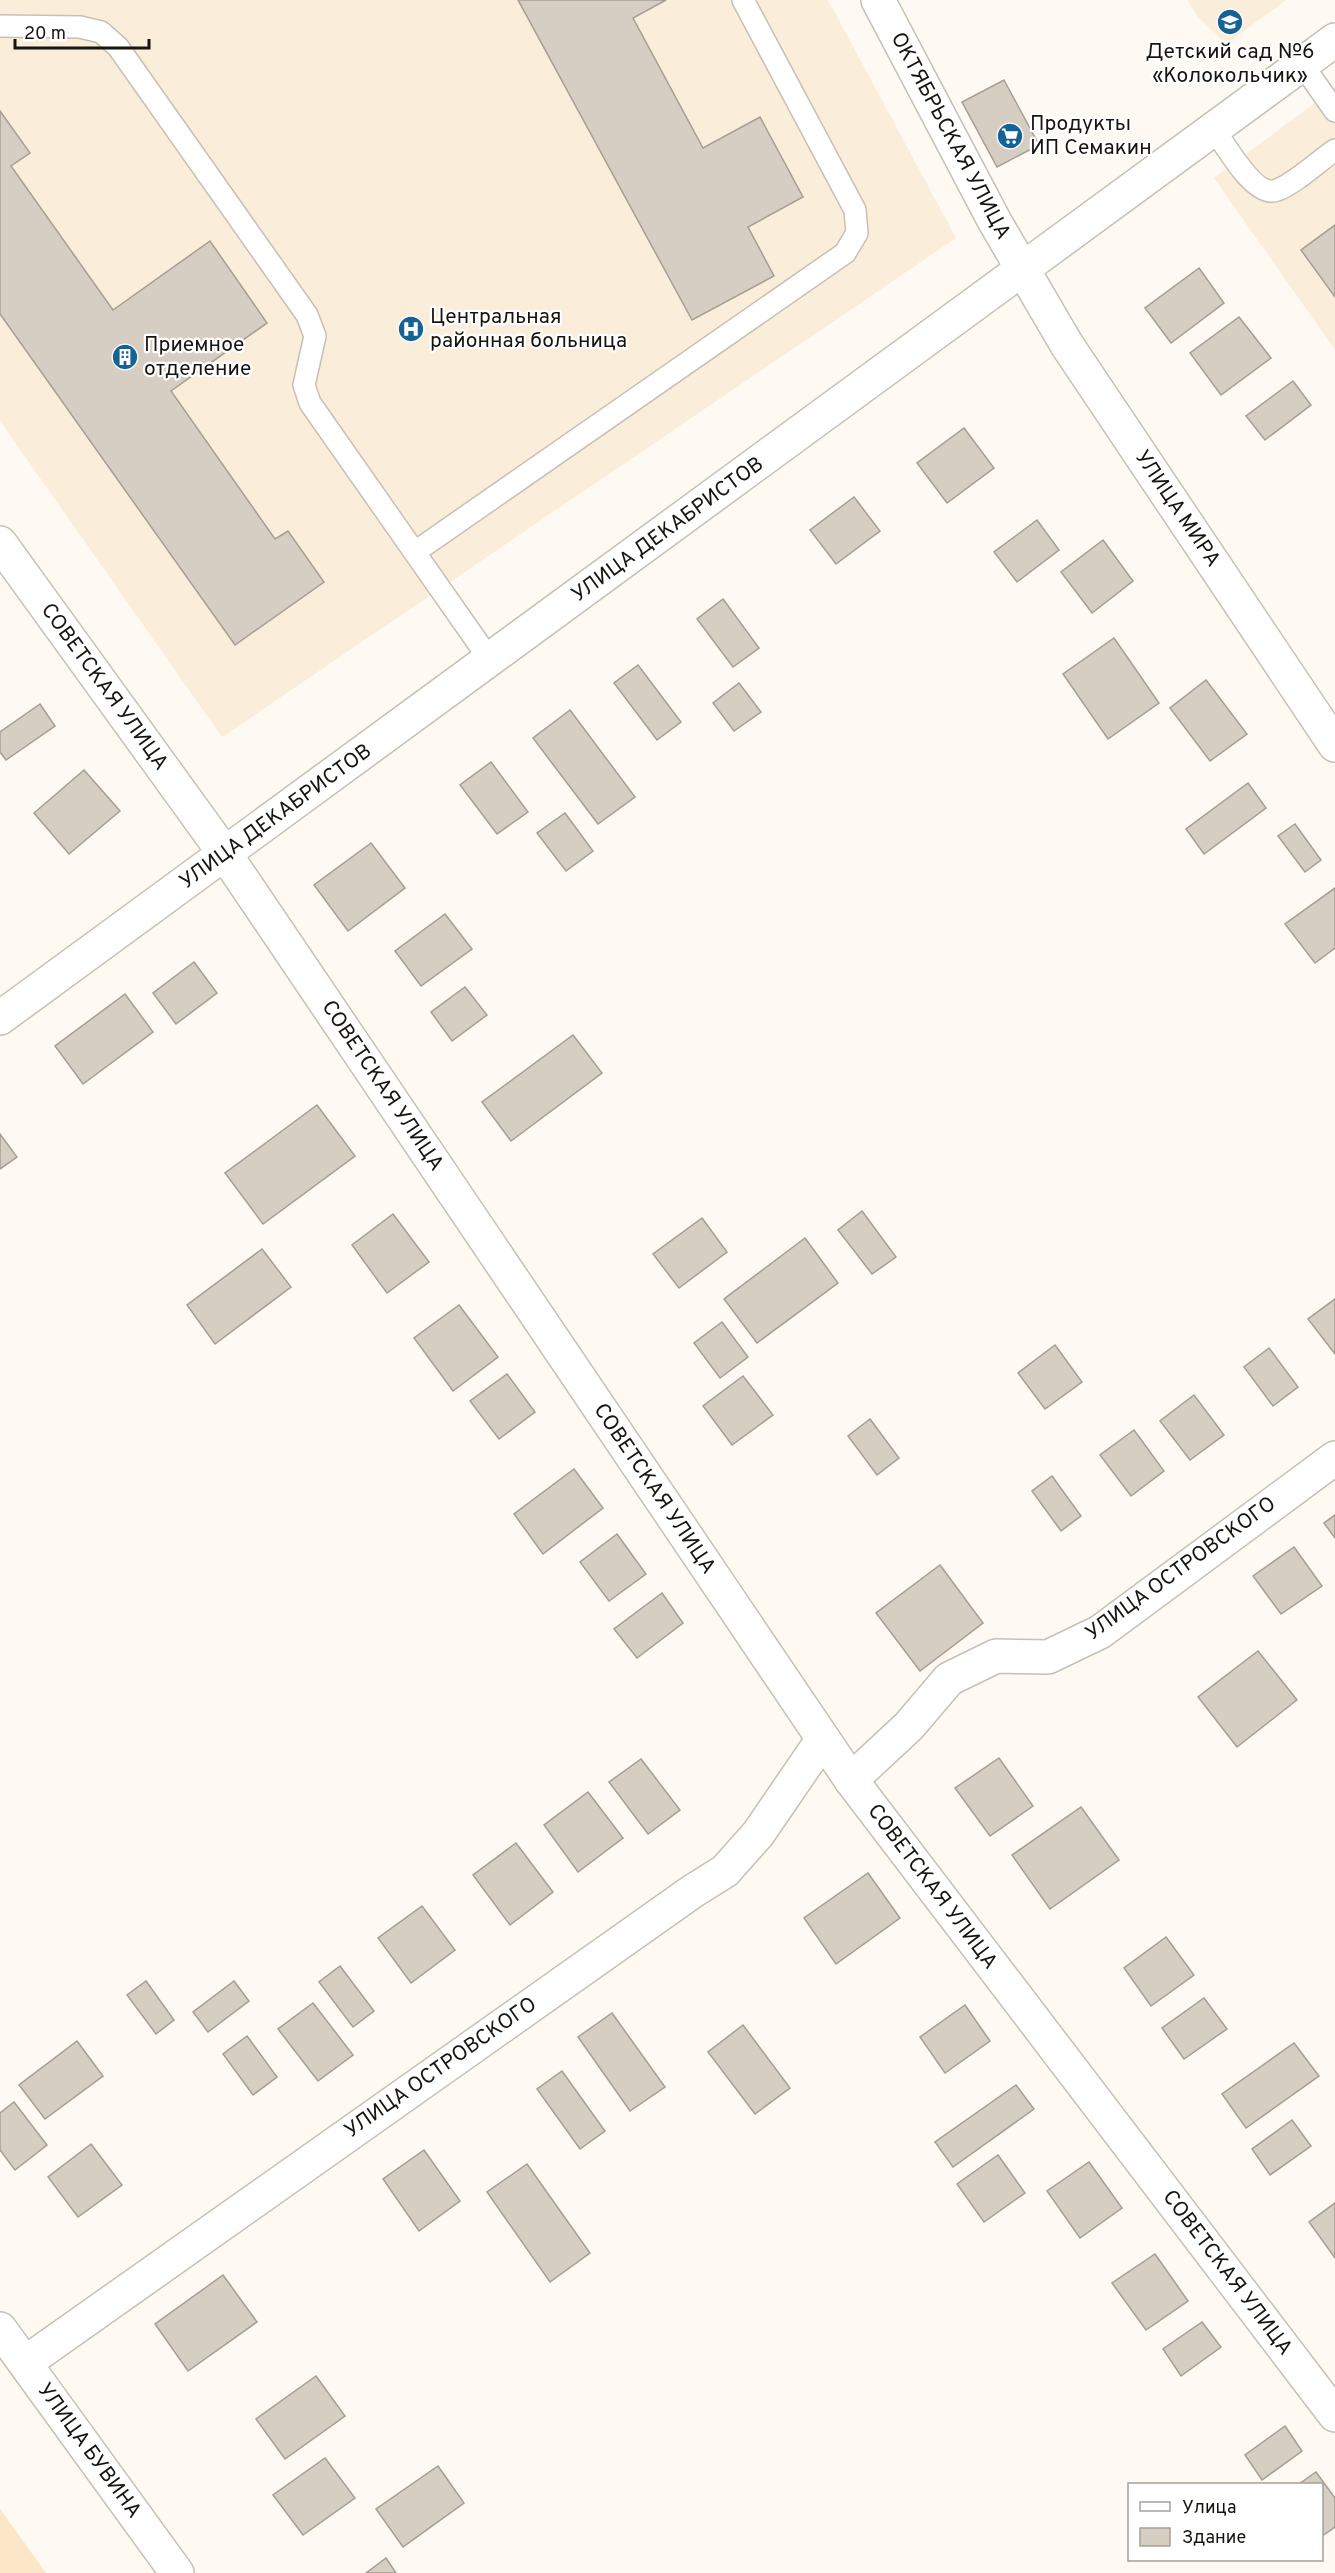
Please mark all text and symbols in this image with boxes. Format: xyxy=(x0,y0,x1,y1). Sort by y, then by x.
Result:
school or university icon: Детский сад №6 «Колокольчик» xyxy=(1215,7,1245,37)
scale bar xyxy=(15,12,148,50)
text: 20 m xyxy=(24,23,66,46)
street label: ОКТЯБРЬСКАЯ УЛИЦА xyxy=(884,28,1016,244)
place label: Детский сад №6 «Колокольчик» xyxy=(1145,39,1315,90)
place label: Продукты ИП Семакин xyxy=(1030,111,1152,162)
supermarket icon: Продукты ИП Семакин xyxy=(995,121,1025,151)
place label: Центральная районная больница xyxy=(430,304,627,355)
hospital icon: Центральная районная больница xyxy=(396,314,426,344)
place label: Приемное отделение xyxy=(144,332,251,383)
building icon: Приемное отделение xyxy=(110,342,140,372)
street label: УЛИЦА МИРА xyxy=(1128,445,1226,573)
street label: УЛИЦА ДЕКАБРИСТОВ xyxy=(567,451,769,609)
street label: СОВЕТСКАЯ УЛИЦА xyxy=(34,598,174,776)
street label: УЛИЦА ДЕКАБРИСТОВ xyxy=(175,738,377,896)
street label: СОВЕТСКАЯ УЛИЦА xyxy=(315,995,449,1177)
street label: СОВЕТСКАЯ УЛИЦА xyxy=(587,1398,721,1580)
street label: УЛИЦА ОСТРОВСКОГО xyxy=(1080,1491,1282,1647)
street label: СОВЕТСКАЯ УЛИЦА xyxy=(861,1799,1003,1975)
street label: УЛИЦА ОСТРОВСКОГО xyxy=(339,1991,543,2145)
street label: СОВЕТСКАЯ УЛИЦА xyxy=(1156,2185,1298,2361)
street label: УЛИЦА БУВИНА xyxy=(31,2378,147,2524)
legend xyxy=(1128,2483,1323,2561)
text: Улица xyxy=(1182,2497,1236,2520)
text: Здание xyxy=(1182,2527,1246,2550)

